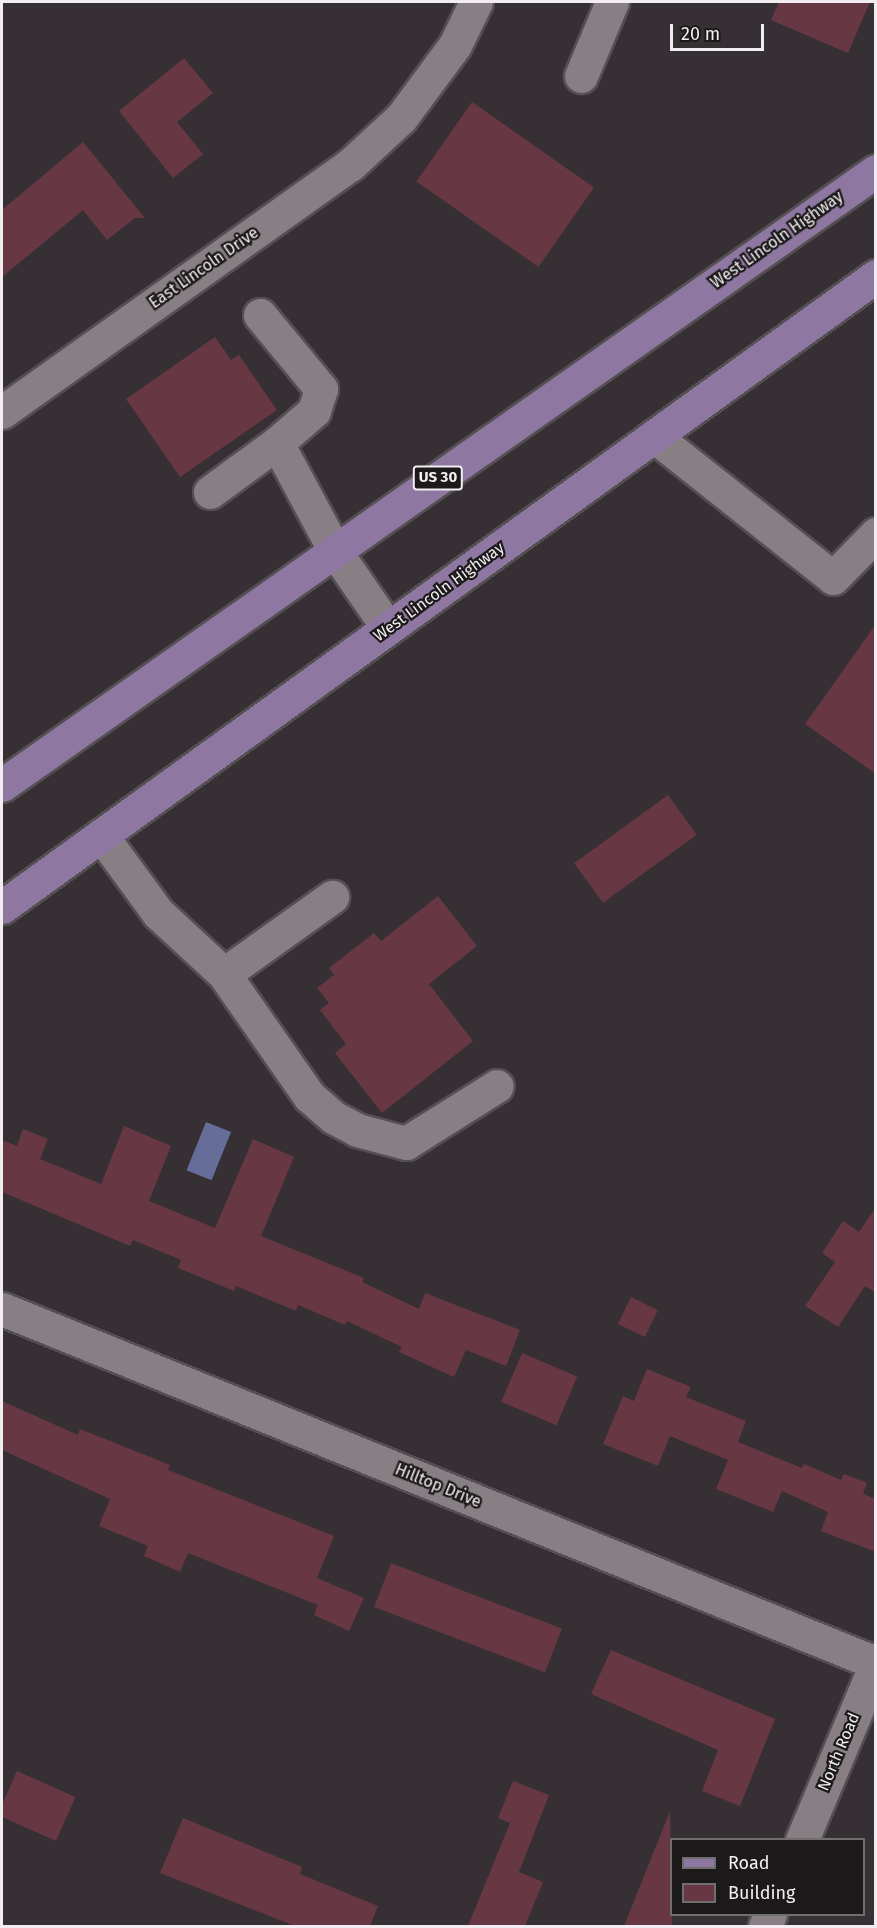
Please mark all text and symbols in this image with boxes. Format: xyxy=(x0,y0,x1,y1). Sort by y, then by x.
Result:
scale bar xyxy=(673,12,768,50)
text: 20 m xyxy=(681,23,720,45)
street label: West Lincoln Highway xyxy=(707,187,847,293)
street label: East Lincoln Drive xyxy=(146,223,262,313)
road number: US 30 xyxy=(412,466,464,490)
street label: West Lincoln Highway xyxy=(370,538,508,646)
street label: Hilltop Drive xyxy=(392,1460,484,1512)
street label: North Road xyxy=(814,1710,864,1794)
legend xyxy=(670,1838,865,1916)
text: Road xyxy=(728,1852,770,1874)
text: Building xyxy=(728,1882,795,1904)

